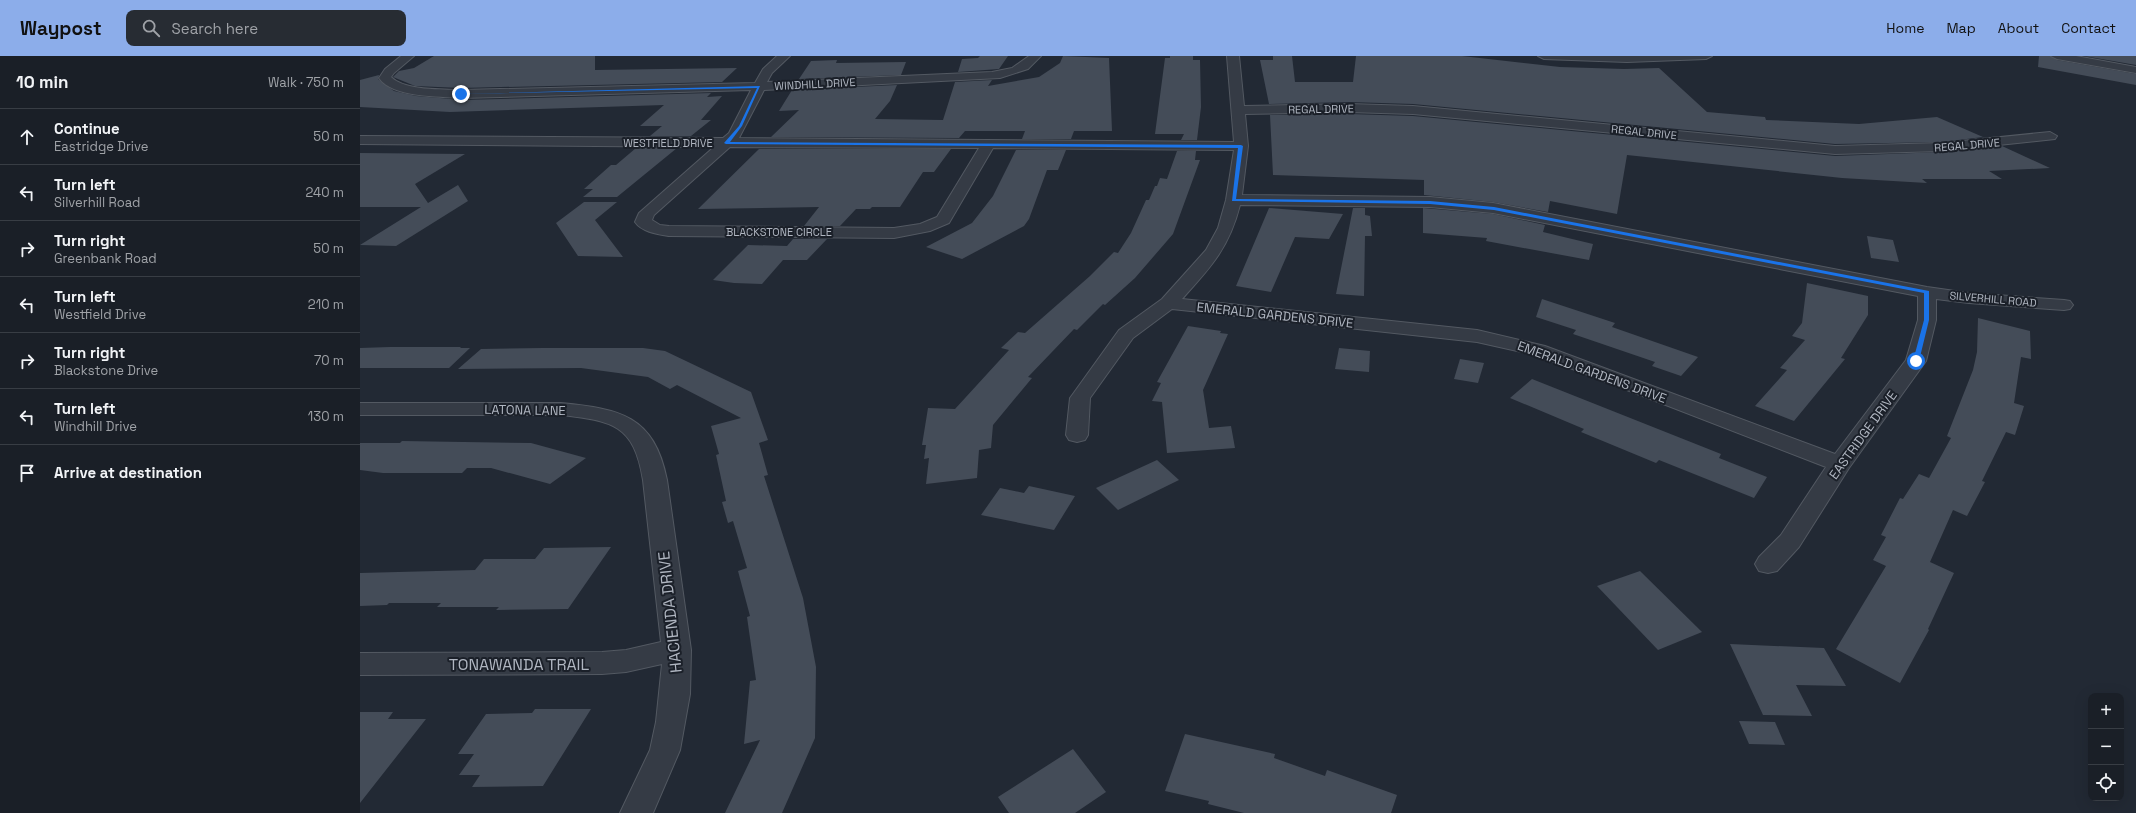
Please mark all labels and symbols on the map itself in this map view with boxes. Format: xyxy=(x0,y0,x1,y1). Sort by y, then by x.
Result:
street label: WINDHILL DRIVE xyxy=(774,75,856,93)
route end xyxy=(452,85,470,103)
street label: REGAL DRIVE xyxy=(1288,101,1354,117)
street label: REGAL DRIVE xyxy=(1611,122,1677,142)
street label: REGAL DRIVE xyxy=(1934,135,2000,155)
street label: WESTFIELD DRIVE xyxy=(623,136,713,150)
street label: BLACKSTONE CIRCLE xyxy=(726,225,832,239)
street label: SILVERHILL ROAD xyxy=(1949,288,2037,310)
street label: EMERALD GARDENS DRIVE xyxy=(1196,298,1354,332)
street label: EMERALD GARDENS DRIVE xyxy=(1515,337,1669,407)
route start xyxy=(1907,352,1925,370)
street label: EASTRIDGE DRIVE xyxy=(1825,387,1901,483)
street label: LATONA LANE xyxy=(484,401,566,419)
street label: HACIENDA DRIVE xyxy=(653,550,687,674)
street label: TONAWANDA TRAIL xyxy=(449,654,589,675)

